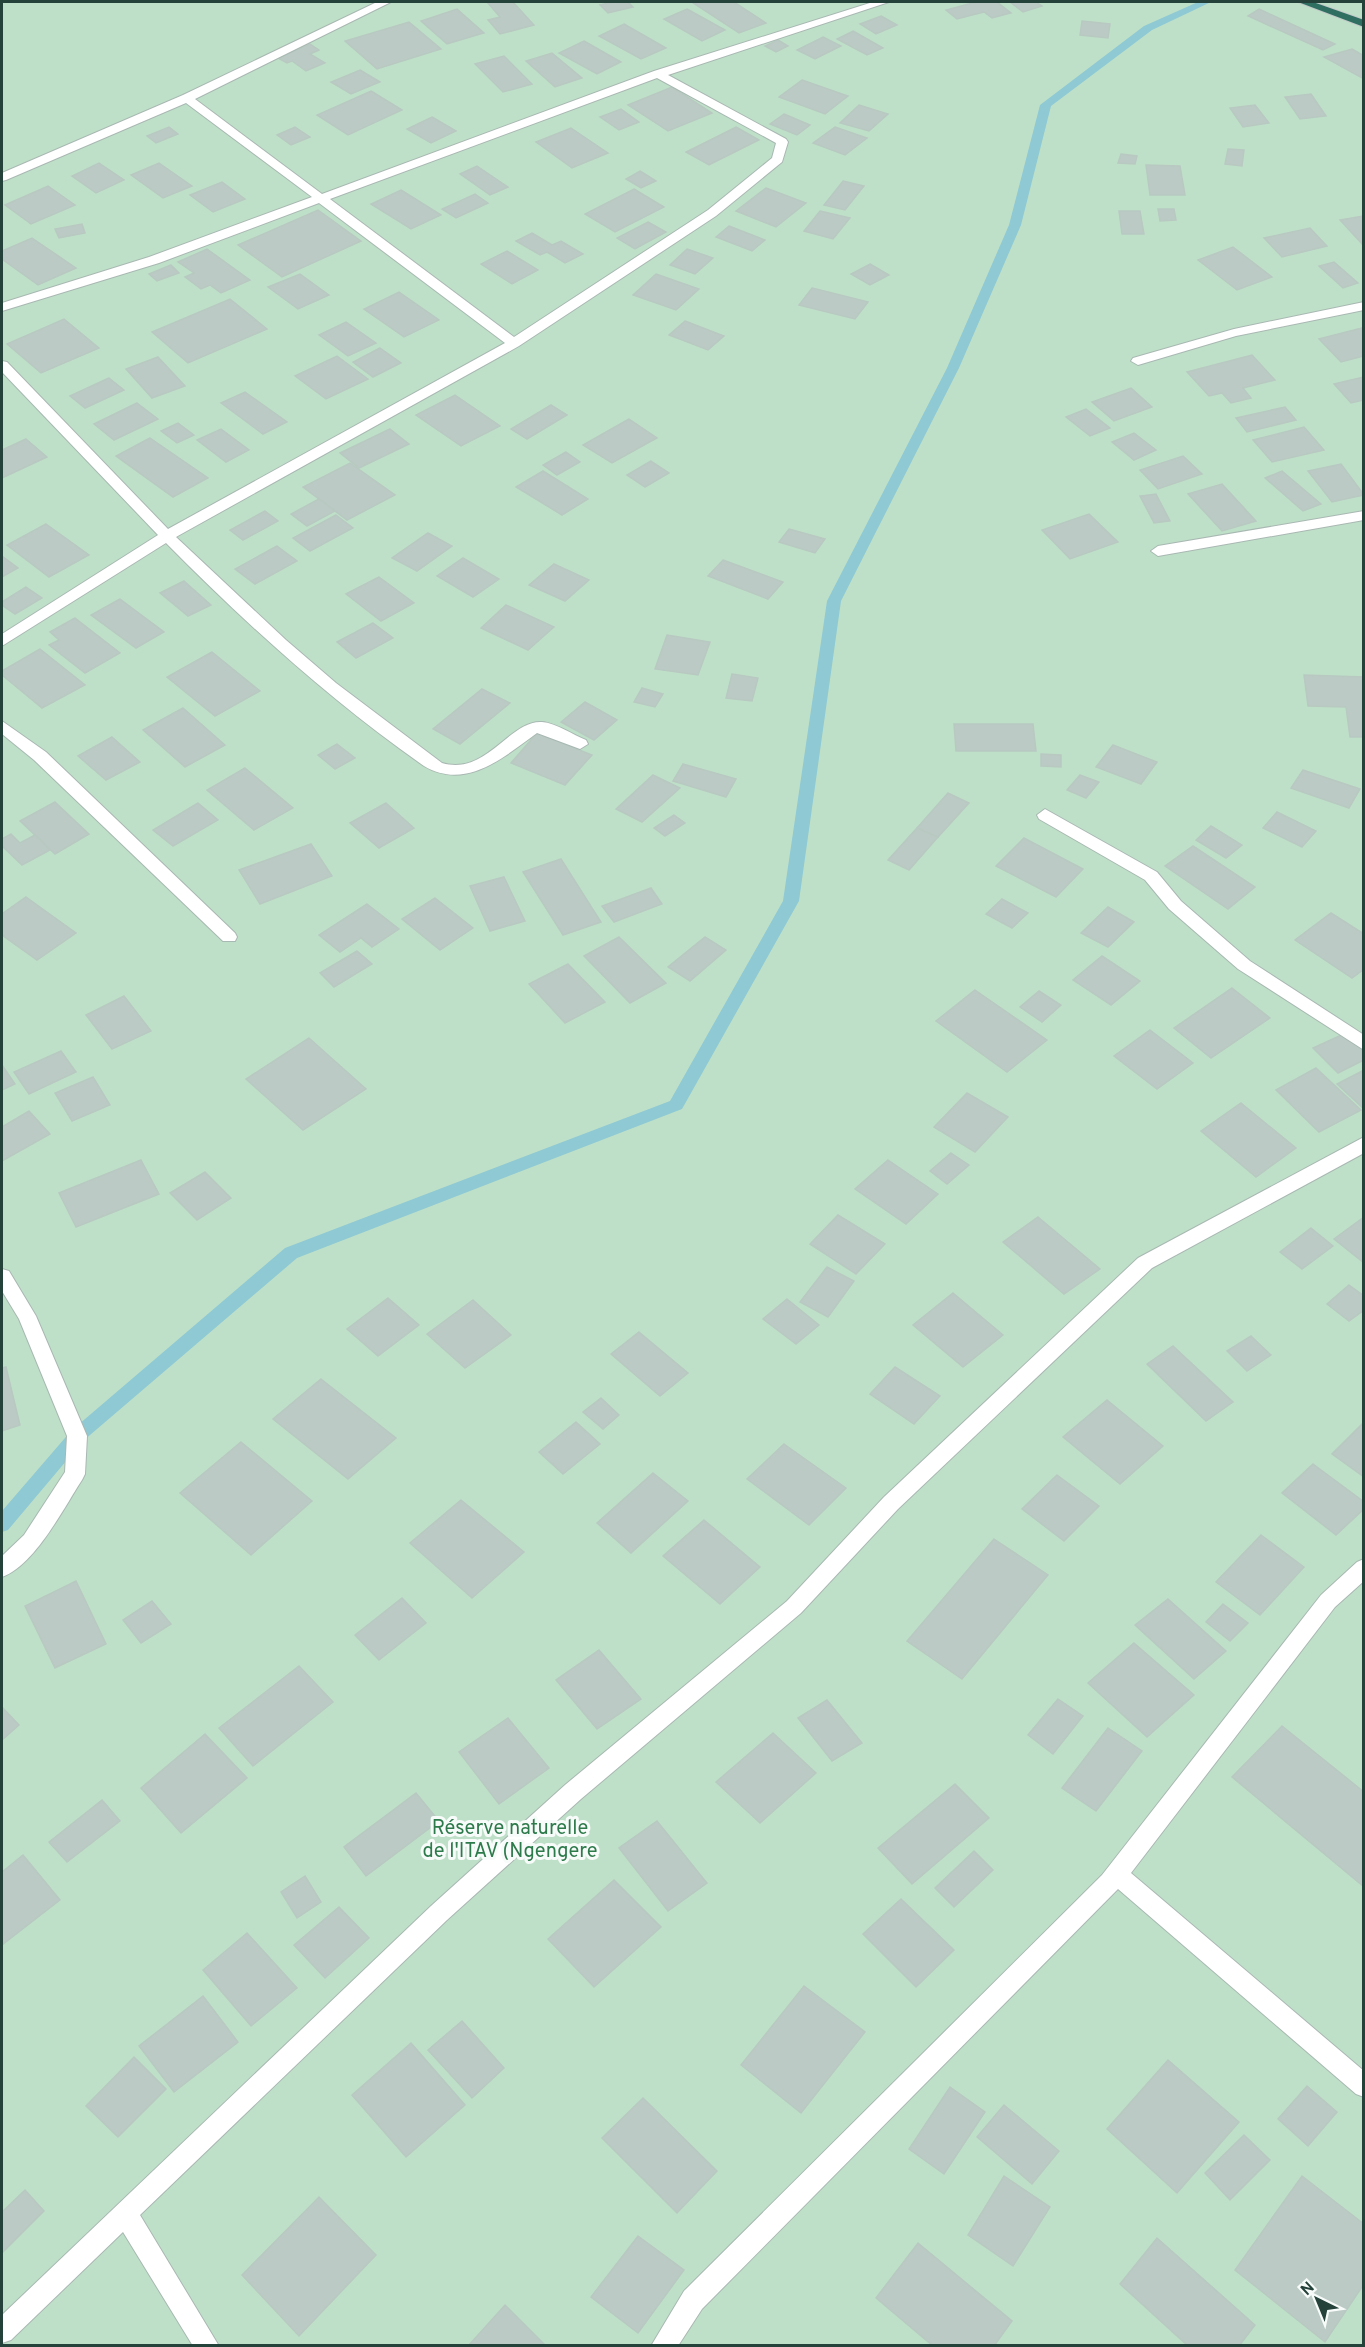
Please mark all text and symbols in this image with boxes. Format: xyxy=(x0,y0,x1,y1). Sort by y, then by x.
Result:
park label: Réserve naturelle de l'ITAV (Ngengere xyxy=(423,1816,597,1865)
north arrow xyxy=(1287,2269,1347,2329)
text: N xyxy=(1297,2278,1319,2301)

